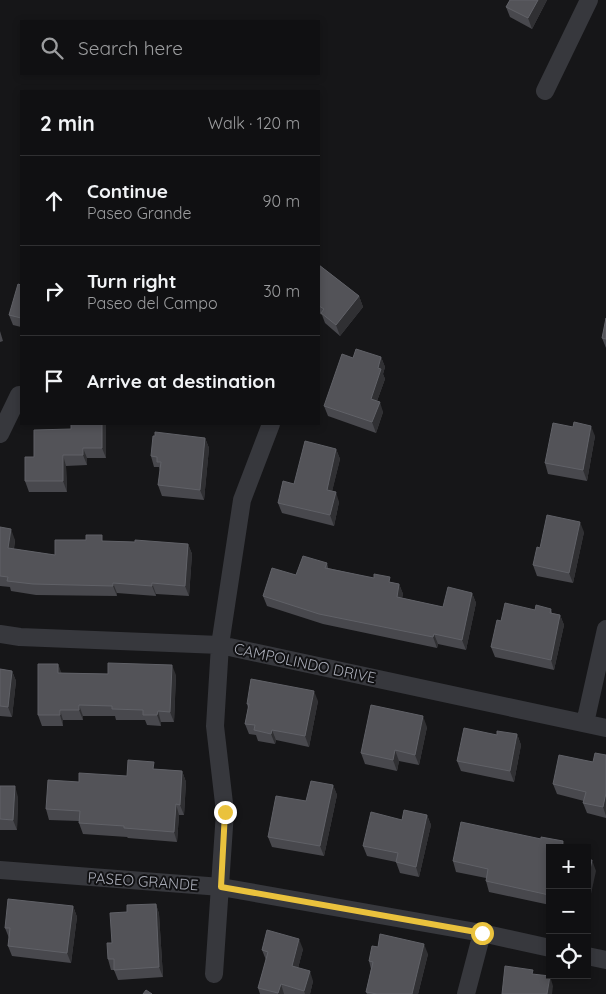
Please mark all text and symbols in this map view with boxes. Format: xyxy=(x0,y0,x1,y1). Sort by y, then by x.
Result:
search box xyxy=(20,20,320,75)
icon: search xyxy=(38,34,66,62)
text: Search here xyxy=(78,36,183,60)
text: 2 min xyxy=(40,110,95,136)
text: Walk · 120 m xyxy=(208,113,300,133)
text: Continue xyxy=(87,179,168,203)
icon: ahead xyxy=(40,187,68,215)
text: 90 m xyxy=(263,191,300,211)
text: Paseo Grande xyxy=(87,203,192,223)
text: Turn right xyxy=(87,269,176,293)
icon: right xyxy=(40,277,68,305)
text: 30 m xyxy=(263,281,300,301)
text: Paseo del Campo xyxy=(87,293,218,313)
icon: arrive xyxy=(40,367,68,395)
text: Arrive at destination xyxy=(87,369,276,393)
street label: CAMPOLINDO DRIVE xyxy=(232,639,378,687)
route end xyxy=(214,801,237,824)
map controls xyxy=(546,844,591,979)
button: + xyxy=(546,844,591,889)
street label: PASEO GRANDE xyxy=(87,868,199,894)
button: − xyxy=(546,889,591,934)
route start xyxy=(471,922,494,945)
button: locate xyxy=(546,934,591,979)

